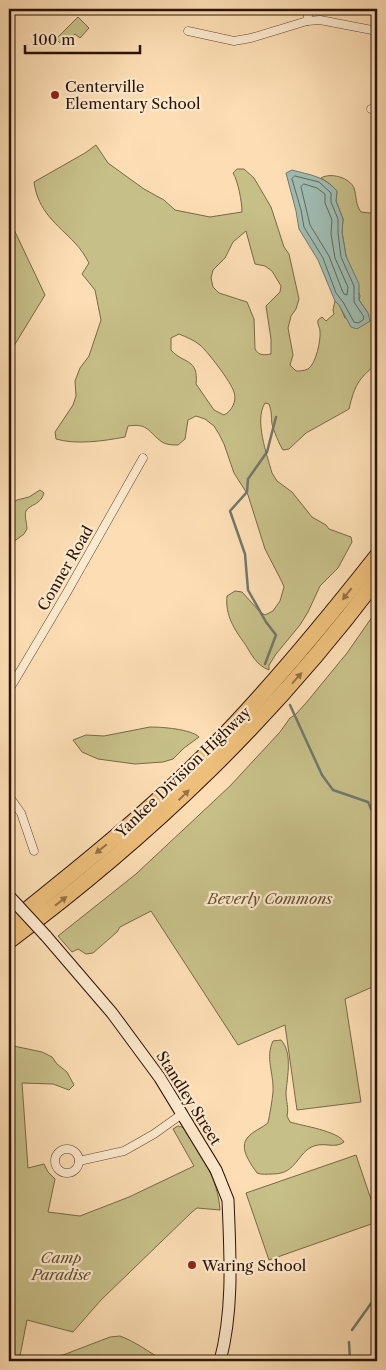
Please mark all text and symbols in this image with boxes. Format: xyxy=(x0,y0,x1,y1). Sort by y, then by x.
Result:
scale bar xyxy=(25,22,140,54)
text: 100 m xyxy=(32,30,75,49)
place label: Centerville Elementary School xyxy=(65,77,201,113)
marker: Centerville Elementary School xyxy=(49,89,61,101)
street label: Conner Road xyxy=(33,522,97,614)
one-way arrow xyxy=(341,587,352,600)
one-way arrow xyxy=(291,673,303,685)
street label: Yankee Division Highway xyxy=(111,702,255,842)
one-way arrow xyxy=(178,789,190,801)
one-way arrow xyxy=(95,844,108,855)
park label: Beverly Commons xyxy=(206,889,333,908)
one-way arrow xyxy=(54,896,68,906)
street label: Standley Street xyxy=(152,1047,226,1149)
park label: Camp Paradise xyxy=(30,1248,91,1284)
place label: Waring School xyxy=(201,1256,307,1275)
marker: Waring School xyxy=(186,1259,198,1271)

